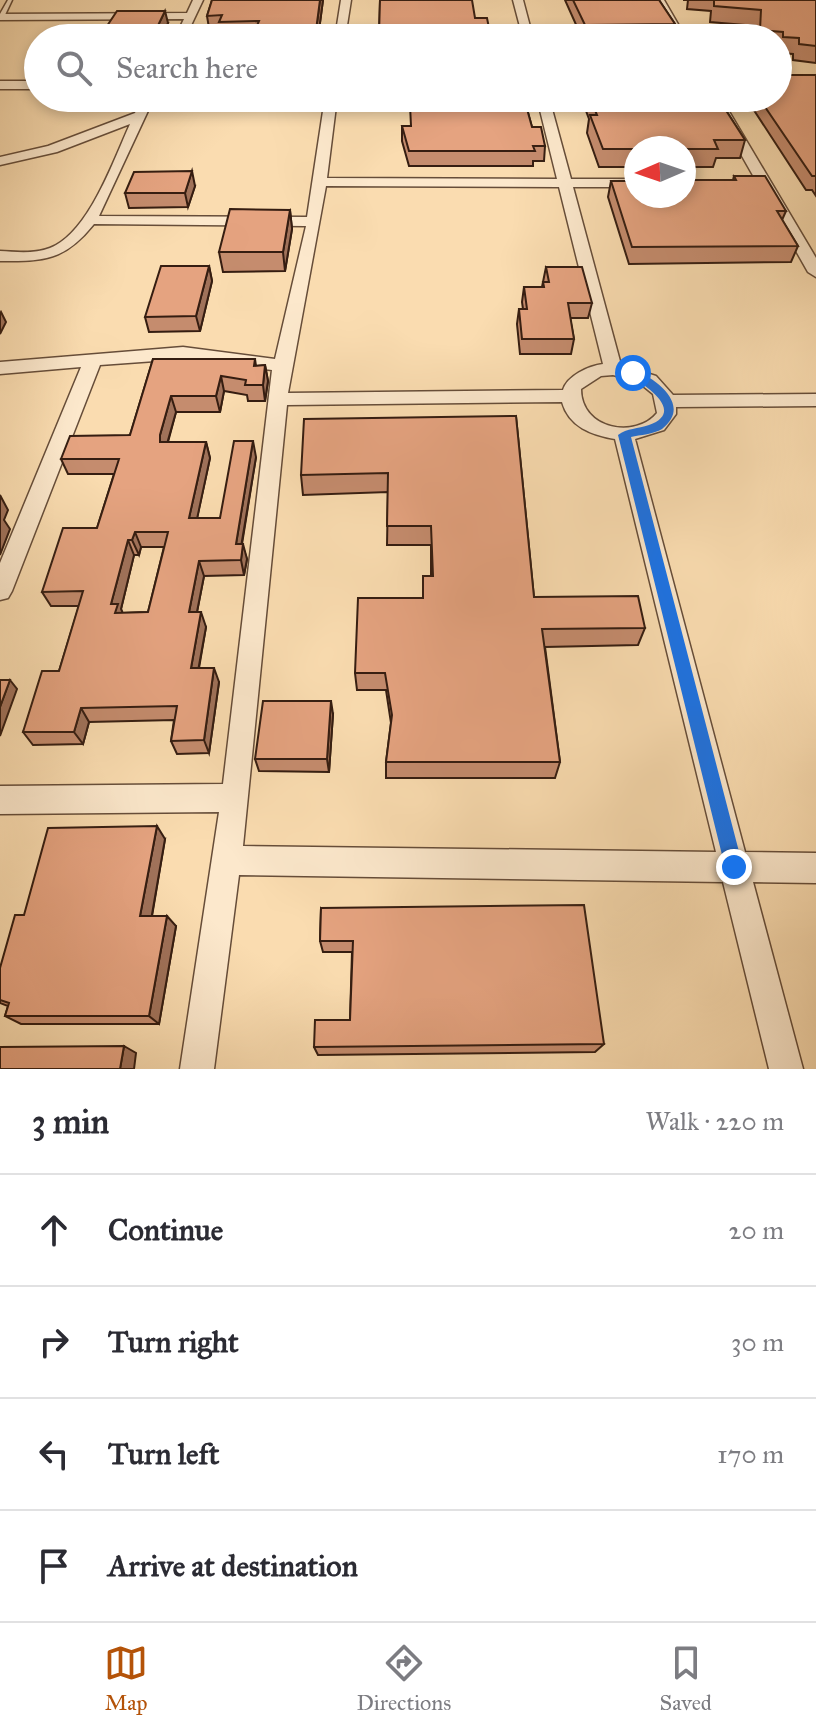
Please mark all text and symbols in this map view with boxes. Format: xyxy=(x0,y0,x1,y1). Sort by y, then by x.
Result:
search box xyxy=(24,24,792,112)
icon: search xyxy=(52,46,96,90)
text: Search here xyxy=(116,50,258,86)
north arrow xyxy=(624,136,696,208)
route start xyxy=(615,355,651,391)
route end xyxy=(716,849,752,885)
text: 3 min xyxy=(32,1101,109,1142)
text: Walk · 220 m xyxy=(645,1105,784,1137)
icon: ahead xyxy=(32,1208,76,1252)
text: Continue xyxy=(108,1212,223,1248)
text: 20 m xyxy=(729,1214,784,1246)
icon: right xyxy=(32,1320,76,1364)
text: Turn right xyxy=(108,1324,239,1360)
text: 30 m xyxy=(731,1326,784,1358)
icon: left xyxy=(32,1432,76,1476)
text: Turn left xyxy=(108,1436,219,1472)
text: 170 m xyxy=(717,1438,784,1470)
icon: arrive xyxy=(32,1544,76,1588)
text: Arrive at destination xyxy=(108,1548,358,1584)
tab: Map xyxy=(104,1641,148,1716)
tab: Directions xyxy=(356,1641,451,1716)
tab: Saved xyxy=(660,1641,712,1716)

